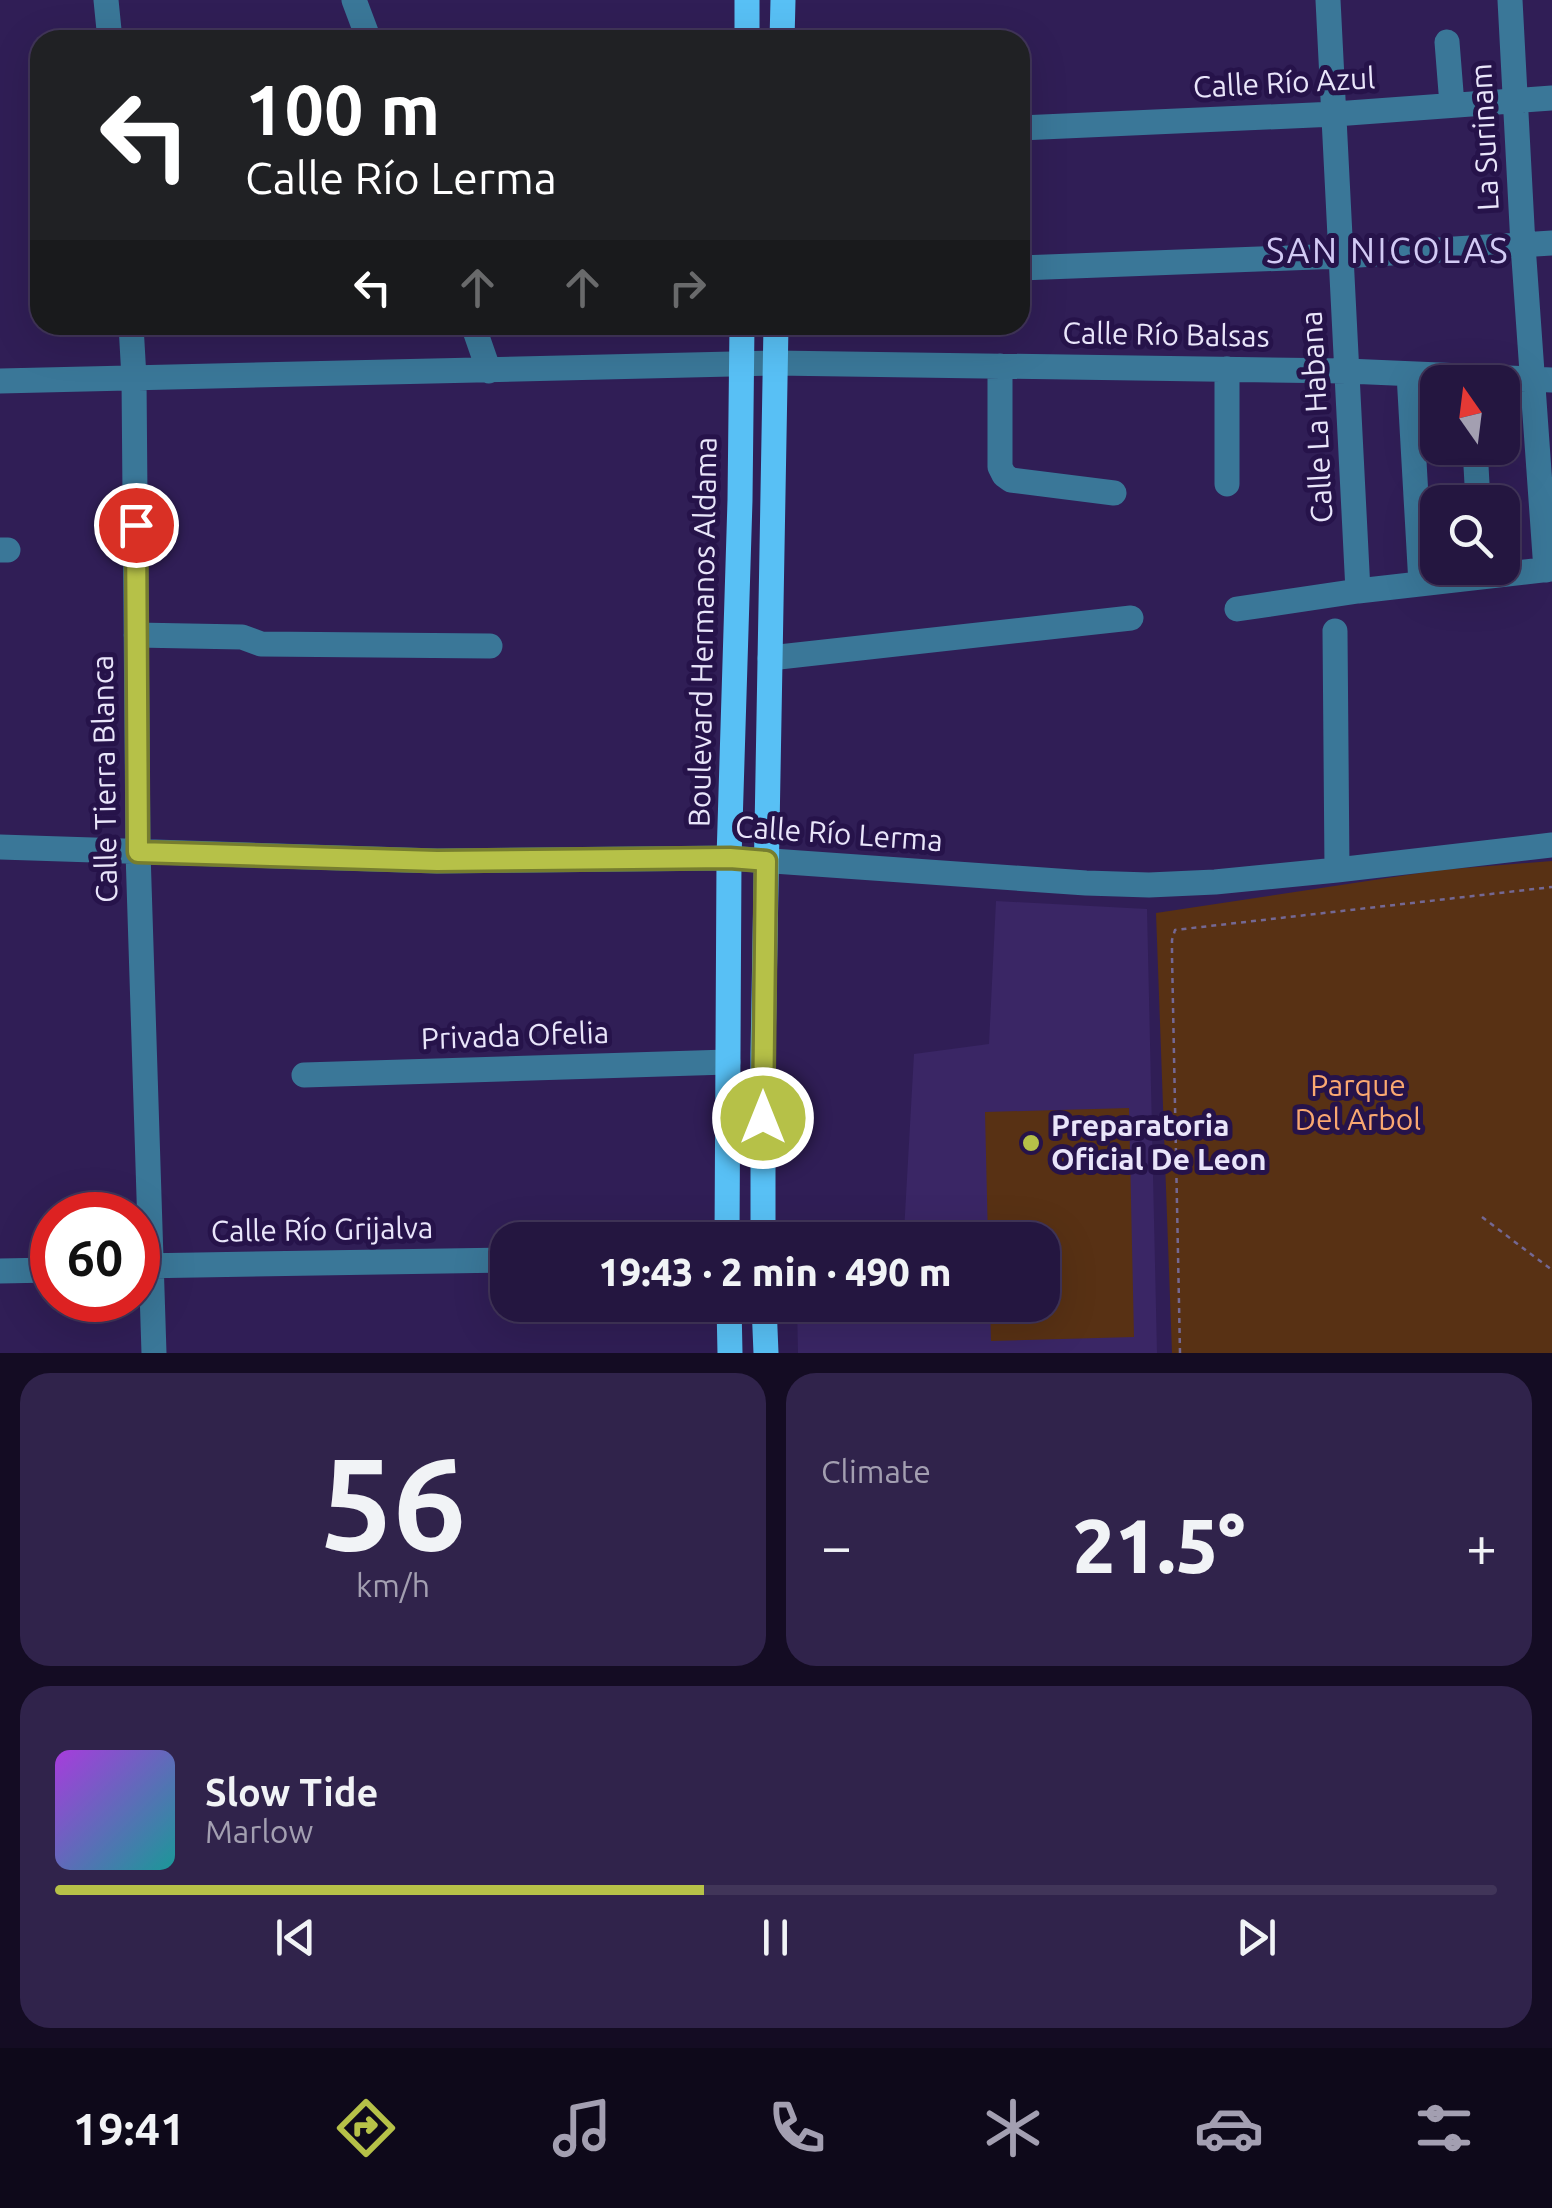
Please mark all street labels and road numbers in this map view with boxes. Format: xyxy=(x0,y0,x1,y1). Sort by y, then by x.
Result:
street label: Calle Río Azul xyxy=(1192,60,1376,104)
street label: La Surinam xyxy=(1463,62,1505,212)
street label: Calle La Habana xyxy=(1293,310,1339,524)
street label: Calle Río Balsas xyxy=(1062,315,1270,353)
street label: Boulevard Hermanos Aldama xyxy=(682,437,722,827)
street label: Calle Tierra Blanca xyxy=(85,655,123,903)
street label: Calle Río Lerma xyxy=(734,809,944,857)
street label: Privada Ofelia xyxy=(420,1015,610,1055)
street label: Calle Río Grijalva xyxy=(210,1210,434,1248)

